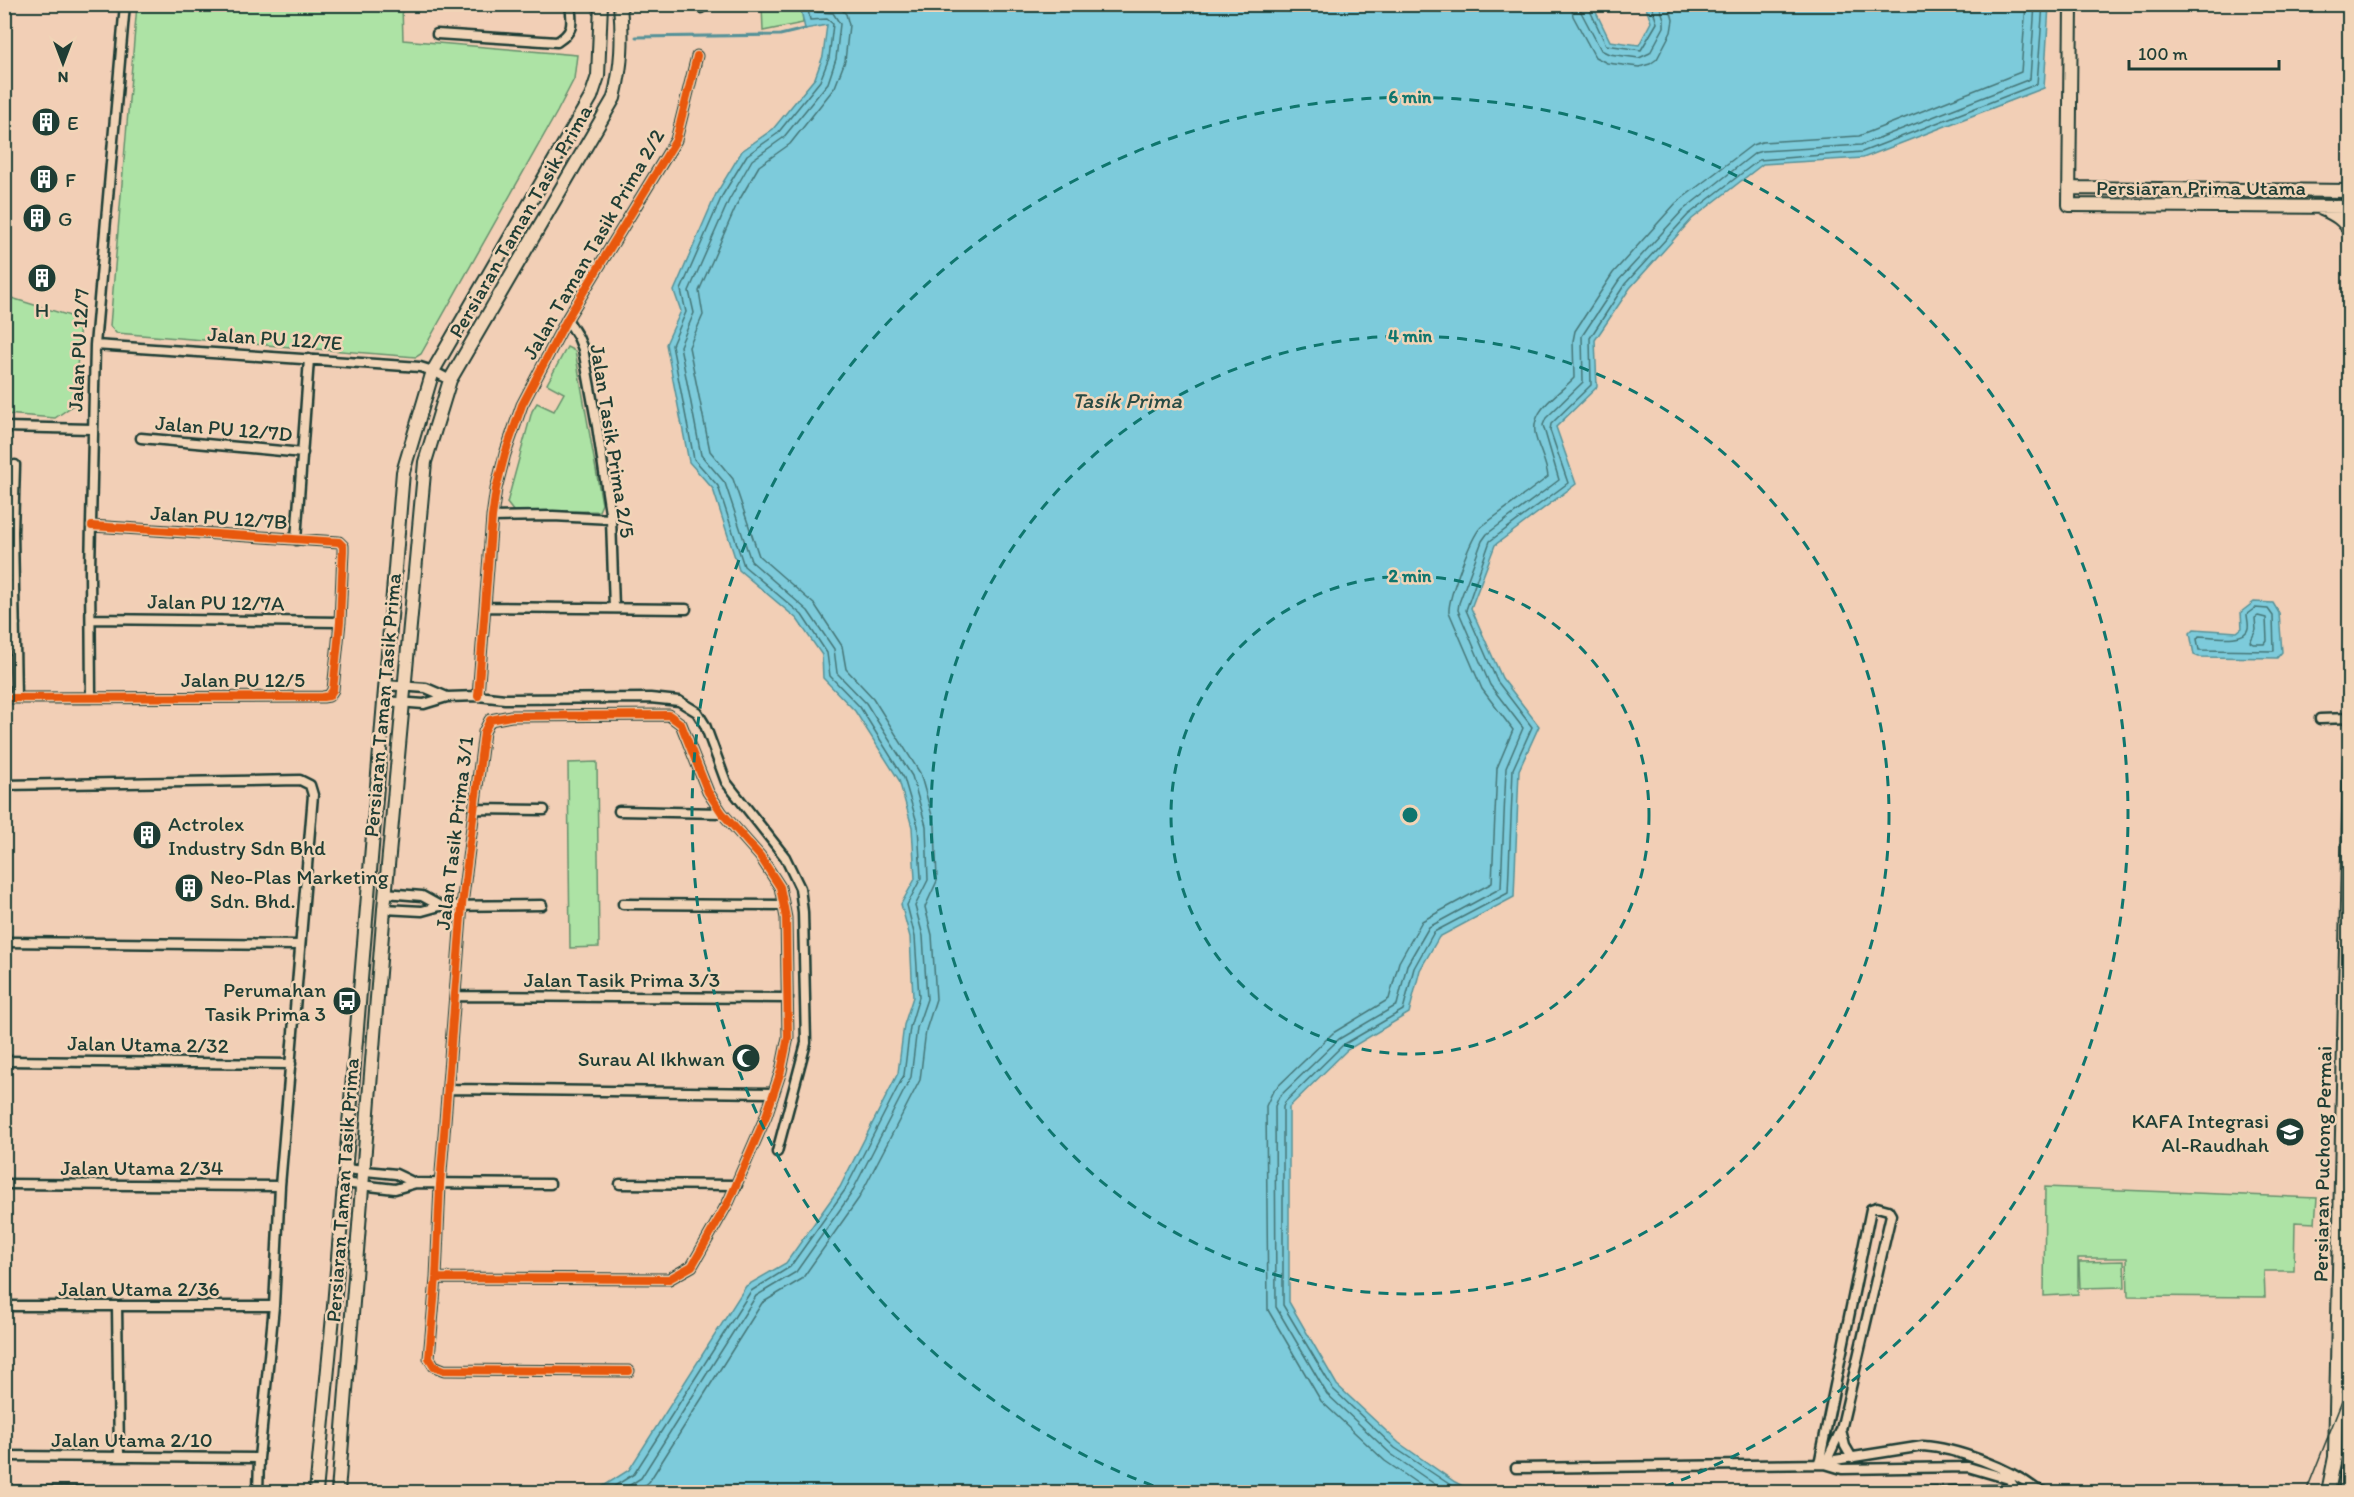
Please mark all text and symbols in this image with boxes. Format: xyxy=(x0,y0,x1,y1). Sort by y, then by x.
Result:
north arrow xyxy=(33,33,93,93)
scale bar xyxy=(2129,33,2279,71)
text: 100 m xyxy=(2138,43,2188,65)
text: N xyxy=(58,68,68,87)
text: 6 min xyxy=(1389,86,1432,108)
street label: Persiaran Taman Tasik Prima xyxy=(443,100,597,342)
building icon: E xyxy=(30,106,62,138)
place label: E xyxy=(67,110,79,135)
street label: Jalan Taman Tasik Prima 2/2 xyxy=(517,124,669,364)
building icon: F xyxy=(28,163,60,195)
place label: F xyxy=(65,167,76,192)
street label: Persiaran Prima Utama xyxy=(2096,175,2306,200)
building icon: G xyxy=(21,202,53,234)
place label: G xyxy=(58,206,73,231)
building icon: H xyxy=(26,262,58,294)
street label: Jalan PU 12/7 xyxy=(62,288,94,412)
place label: H xyxy=(35,297,49,322)
street label: Jalan PU 12/7E xyxy=(207,321,343,355)
text: 4 min xyxy=(1388,325,1433,347)
street label: Jalan Tasik Prima 2/5 xyxy=(585,342,641,540)
water label: Tasik Prima xyxy=(1072,387,1183,414)
street label: Jalan PU 12/7D xyxy=(154,410,294,446)
street label: Jalan PU 12/7B xyxy=(150,500,288,534)
text: 2 min xyxy=(1389,565,1432,587)
street label: Persiaran Taman Tasik Prima xyxy=(358,572,406,838)
street label: Jalan PU 12/7A xyxy=(147,588,285,616)
street label: Jalan PU 12/5 xyxy=(181,667,305,692)
street label: Jalan Tasik Prima 3/1 xyxy=(430,734,478,931)
centre of rings xyxy=(1400,805,1420,825)
place label: Actrolex Industry Sdn Bhd xyxy=(168,811,326,860)
building icon: Actrolex Industry Sdn Bhd xyxy=(131,819,163,851)
place label: Neo-Plas Marketing Sdn. Bhd. xyxy=(210,864,389,913)
building icon: Neo-Plas Marketing Sdn. Bhd. xyxy=(173,872,205,904)
street label: Jalan Tasik Prima 3/3 xyxy=(524,967,720,992)
place label: Perumahan Tasik Prima 3 xyxy=(205,977,326,1026)
bus stop icon: Perumahan Tasik Prima 3 xyxy=(331,985,363,1017)
street label: Jalan Utama 2/32 xyxy=(67,1030,229,1058)
mosque icon: Surau Al Ikhwan xyxy=(730,1042,762,1074)
place label: Surau Al Ikhwan xyxy=(578,1046,725,1071)
street label: Persiaran Puchong Permai xyxy=(2307,1046,2337,1282)
street label: Persiaran Taman Tasik Prima xyxy=(320,1057,364,1323)
place label: KAFA Integrasi Al-Raudhah xyxy=(2131,1108,2270,1157)
school or university icon: KAFA Integrasi Al-Raudhah xyxy=(2274,1116,2306,1148)
street label: Jalan Utama 2/34 xyxy=(61,1155,224,1180)
street label: Jalan Utama 2/36 xyxy=(58,1276,220,1301)
street label: Jalan Utama 2/10 xyxy=(51,1427,213,1452)

